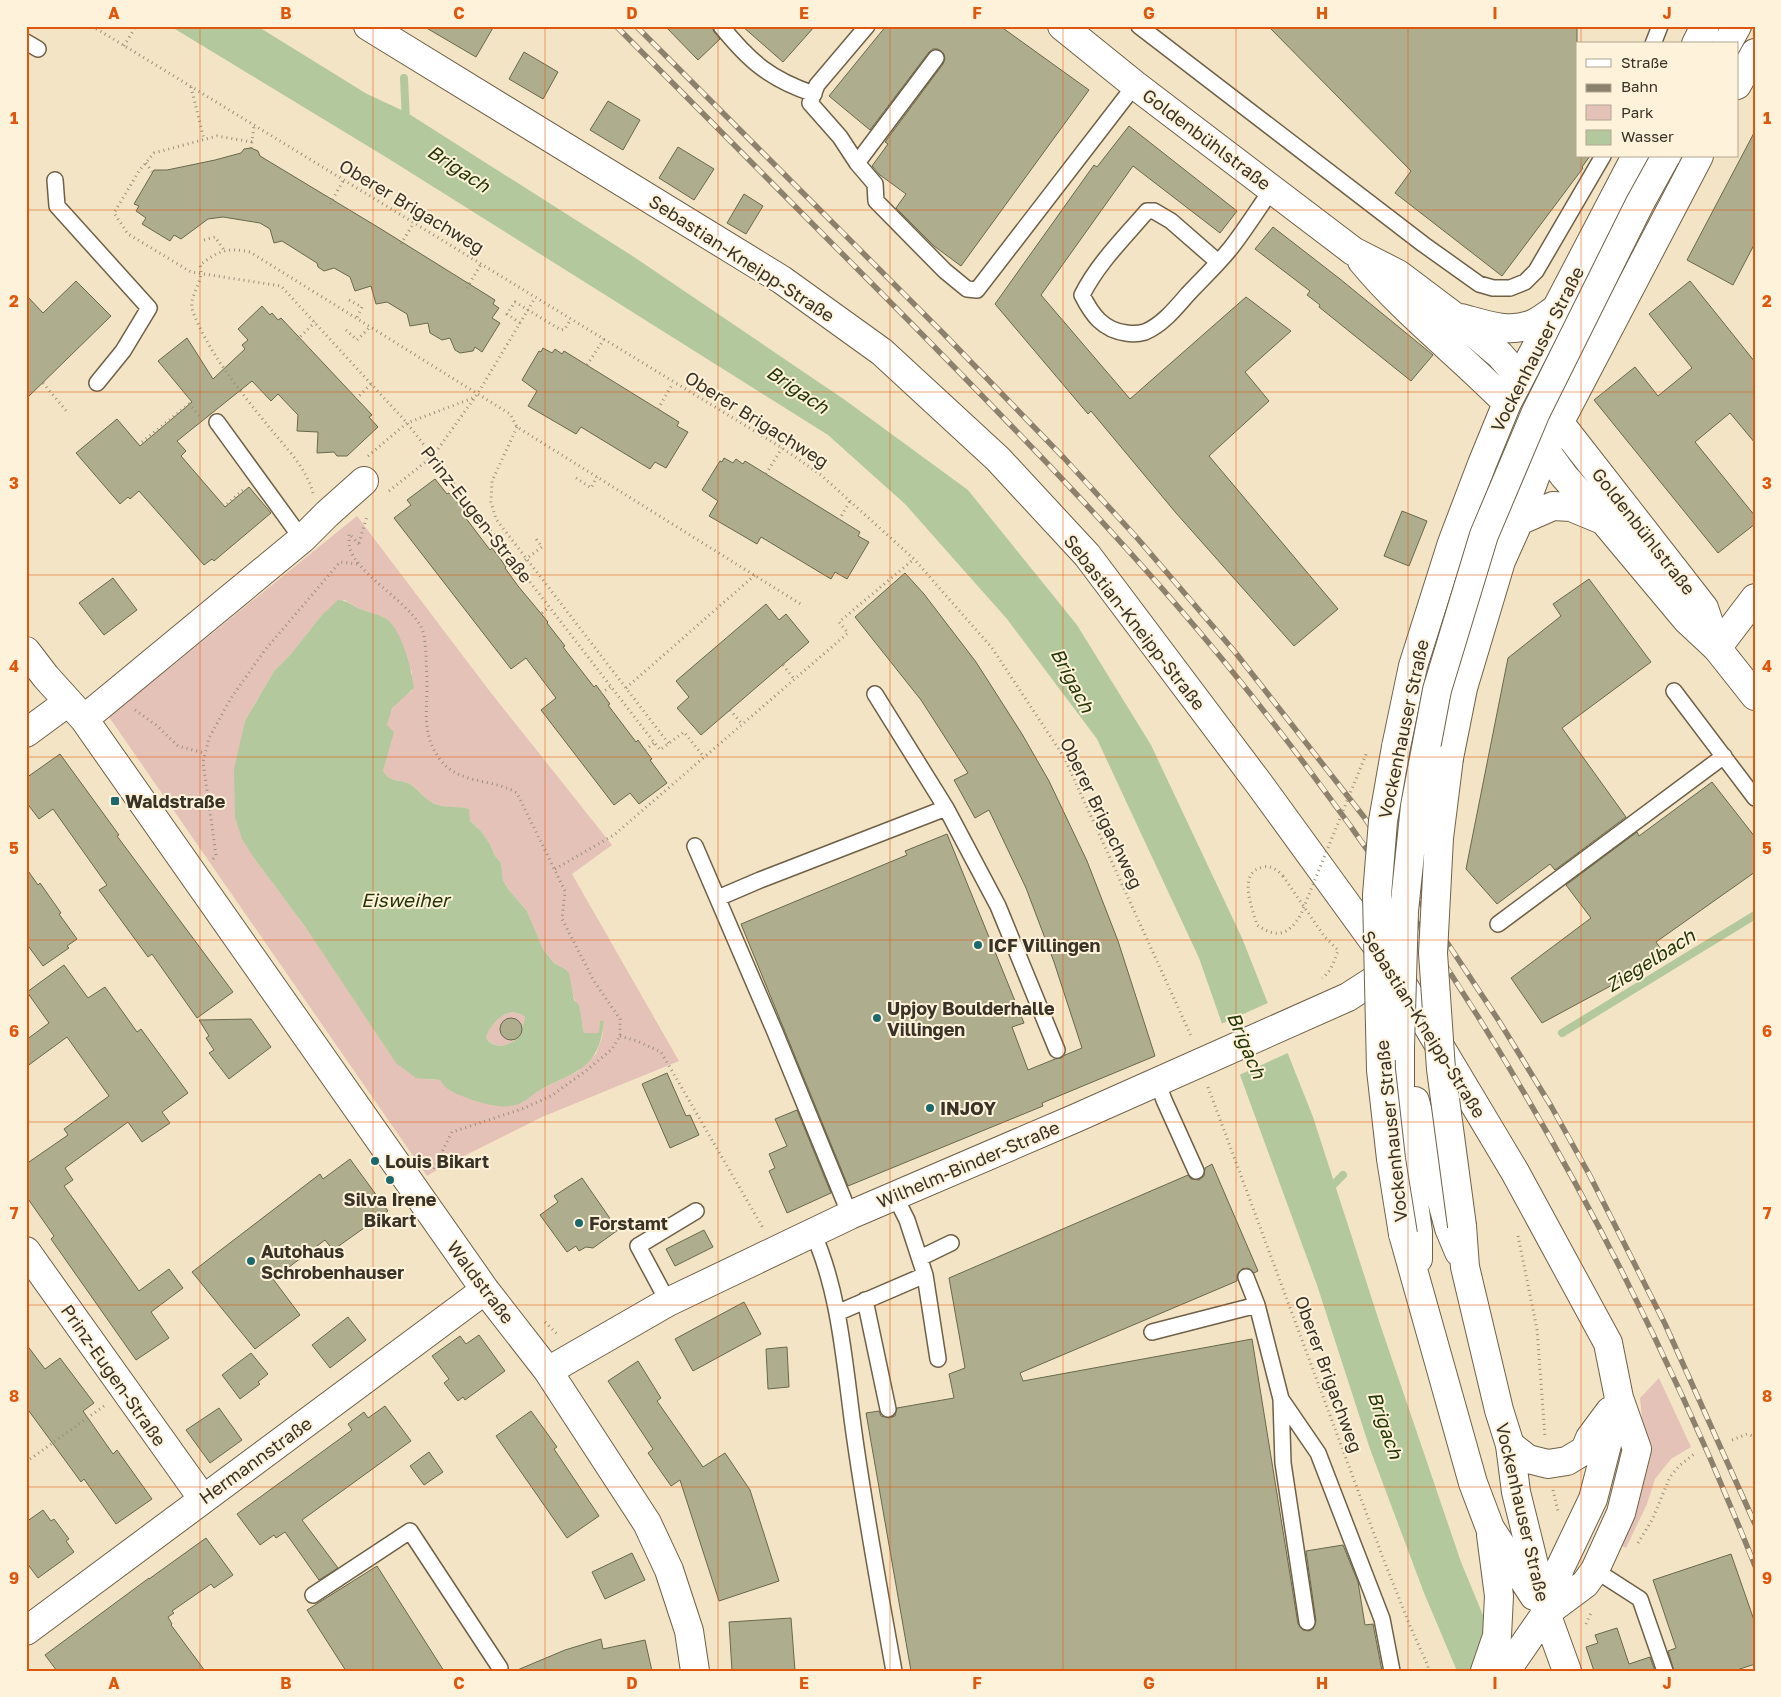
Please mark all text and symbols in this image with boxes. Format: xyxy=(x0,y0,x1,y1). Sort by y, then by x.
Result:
text: A xyxy=(108,3,120,23)
text: B xyxy=(280,3,292,23)
text: C xyxy=(453,3,465,23)
text: D xyxy=(626,3,638,23)
text: E xyxy=(799,3,809,23)
text: F xyxy=(972,3,982,23)
text: G xyxy=(1143,3,1155,23)
text: H xyxy=(1316,3,1328,23)
text: I xyxy=(1492,3,1498,23)
text: J xyxy=(1662,3,1672,23)
legend xyxy=(1576,42,1738,158)
text: Straße xyxy=(1621,53,1668,71)
text: Bahn xyxy=(1621,77,1658,95)
street label: Goldenbühlstraße xyxy=(1138,84,1276,194)
text: Park xyxy=(1621,103,1654,121)
text: 1 xyxy=(10,108,18,128)
text: 1 xyxy=(1763,108,1771,128)
text: Wasser xyxy=(1621,127,1674,145)
water label: Brigach xyxy=(424,139,496,197)
street label: Oberer Brigachweg xyxy=(335,154,489,258)
street label: Sebastian-Kneipp-Straße xyxy=(645,190,839,326)
street label: Vockenhauser Straße xyxy=(1486,263,1588,435)
text: 2 xyxy=(9,291,19,311)
text: 2 xyxy=(1762,291,1772,311)
water label: Brigach xyxy=(763,360,834,419)
street label: Oberer Brigachweg xyxy=(681,366,833,472)
street label: Prinz-Eugen-Straße xyxy=(417,441,537,587)
street label: Goldenbühlstraße xyxy=(1588,463,1700,599)
text: 3 xyxy=(9,473,19,493)
text: 3 xyxy=(1762,473,1772,493)
street label: Sebastian-Kneipp-Straße xyxy=(1060,530,1210,714)
street label: Vockenhauser Straße xyxy=(1373,637,1433,821)
water label: Brigach xyxy=(1046,644,1100,717)
text: 4 xyxy=(9,656,19,676)
text: 4 xyxy=(1762,656,1772,676)
street label: Oberer Brigachweg xyxy=(1056,734,1148,892)
place label: Waldstraße xyxy=(125,790,226,812)
marker: Waldstraße xyxy=(109,795,121,807)
text: 5 xyxy=(9,838,19,858)
text: 5 xyxy=(1762,838,1772,858)
water label: Eisweiher xyxy=(361,888,452,911)
water label: Ziegelbach xyxy=(1601,923,1700,996)
street label: Sebastian-Kneipp-Straße xyxy=(1357,926,1491,1122)
place label: ICF Villingen xyxy=(988,934,1100,956)
marker: ICF Villingen xyxy=(972,939,984,951)
place label: Upjoy Boulderhalle Villingen xyxy=(887,997,1055,1040)
water label: Brigach xyxy=(1223,1008,1272,1083)
marker: Upjoy Boulderhalle Villingen xyxy=(871,1012,883,1024)
text: 6 xyxy=(9,1021,19,1041)
text: 6 xyxy=(1762,1021,1772,1041)
street label: Vockenhauser Straße xyxy=(1371,1039,1411,1223)
place label: INJOY xyxy=(940,1097,997,1119)
marker: INJOY xyxy=(924,1102,936,1114)
street label: Wilhelm-Binder-Straße xyxy=(873,1116,1063,1212)
place label: Louis Bikart xyxy=(385,1150,489,1172)
marker: Louis Bikart xyxy=(369,1155,381,1167)
marker: Silva Irene Bikart xyxy=(384,1174,396,1186)
place label: Silva Irene Bikart xyxy=(344,1188,437,1231)
text: 7 xyxy=(10,1203,19,1223)
text: 7 xyxy=(1763,1203,1772,1223)
place label: Forstamt xyxy=(589,1212,668,1234)
marker: Forstamt xyxy=(573,1217,585,1229)
street label: Waldstraße xyxy=(443,1236,519,1328)
place label: Autohaus Schrobenhauser xyxy=(261,1240,404,1283)
marker: Autohaus Schrobenhauser xyxy=(245,1255,257,1267)
street label: Oberer Brigachweg xyxy=(1290,1293,1368,1455)
street label: Prinz-Eugen-Straße xyxy=(57,1300,171,1450)
text: 8 xyxy=(9,1386,19,1406)
text: 8 xyxy=(1762,1386,1772,1406)
water label: Brigach xyxy=(1364,1388,1409,1463)
street label: Hermannstraße xyxy=(194,1412,316,1508)
street label: Vockenhauser Straße xyxy=(1492,1420,1554,1604)
text: 9 xyxy=(9,1568,19,1588)
text: 9 xyxy=(1762,1568,1772,1588)
text: A xyxy=(108,1673,120,1693)
text: B xyxy=(280,1673,292,1693)
text: C xyxy=(453,1673,465,1693)
text: D xyxy=(626,1673,638,1693)
text: E xyxy=(799,1673,809,1693)
text: F xyxy=(972,1673,982,1693)
text: G xyxy=(1143,1673,1155,1693)
text: H xyxy=(1316,1673,1328,1693)
text: I xyxy=(1492,1673,1498,1693)
text: J xyxy=(1662,1673,1672,1693)

